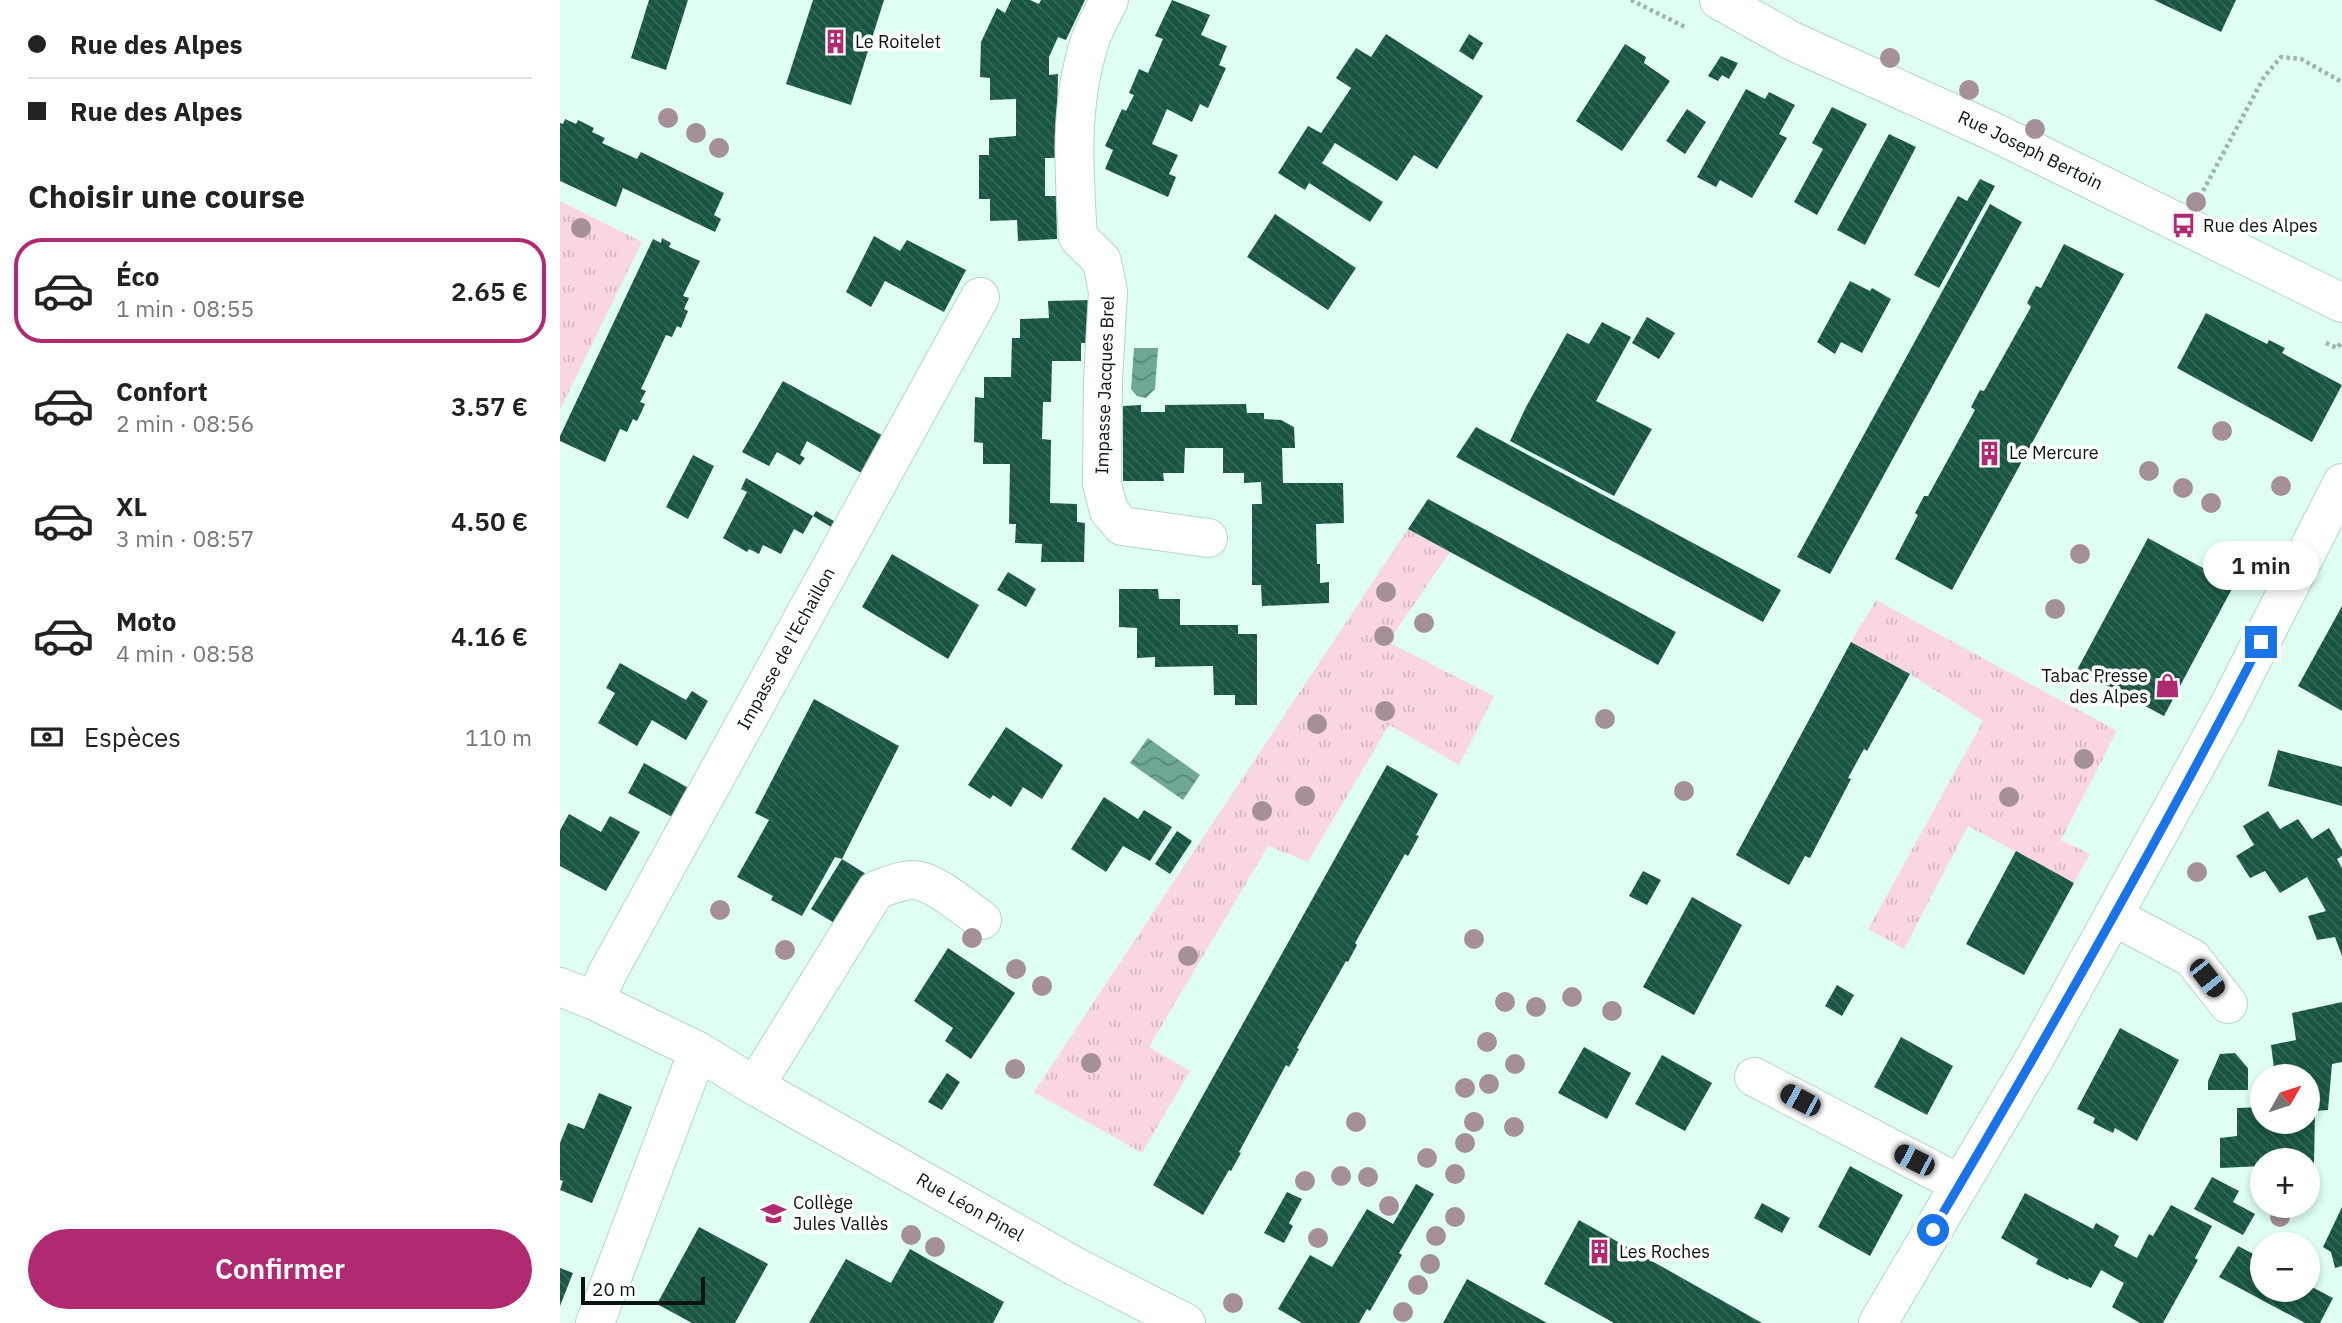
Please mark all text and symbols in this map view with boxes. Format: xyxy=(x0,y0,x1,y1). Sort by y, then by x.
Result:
text: Rue des Alpes xyxy=(70,27,243,61)
building icon: Le Roitelet xyxy=(821,28,849,56)
place label: Le Roitelet xyxy=(855,30,941,53)
text: Rue des Alpes xyxy=(70,94,243,128)
street label: Rue Joseph Bertoin xyxy=(1955,105,2107,195)
text: Choisir une course xyxy=(28,175,305,217)
bus stop icon: Rue des Alpes xyxy=(2169,212,2197,240)
place label: Rue des Alpes xyxy=(2203,214,2318,237)
icon: car xyxy=(32,259,95,322)
text: Éco xyxy=(116,259,160,293)
text: 2.65 € xyxy=(451,274,528,308)
text: 1 min · 08:55 xyxy=(116,293,254,323)
street label: Impasse Jacques Brel xyxy=(1090,295,1119,475)
icon: car xyxy=(32,374,95,437)
text: Confort xyxy=(116,374,208,408)
text: 3.57 € xyxy=(451,389,528,423)
text: 2 min · 08:56 xyxy=(116,408,254,438)
building icon: Le Mercure xyxy=(1975,439,2003,467)
place label: Le Mercure xyxy=(2009,441,2099,464)
icon: car xyxy=(32,489,95,552)
text: XL xyxy=(116,489,147,523)
text: 4.50 € xyxy=(451,504,528,538)
text: 3 min · 08:57 xyxy=(116,523,254,553)
callout: 1 min xyxy=(2203,540,2319,590)
text: 1 min xyxy=(2231,550,2291,580)
street label: Impasse de l'Echaillon xyxy=(732,563,840,734)
icon: car xyxy=(32,604,95,667)
text: Moto xyxy=(116,604,176,638)
text: 4.16 € xyxy=(451,619,528,653)
route end xyxy=(2245,626,2277,658)
text: 4 min · 08:58 xyxy=(116,638,254,668)
place label: Tabac Presse des Alpes xyxy=(2042,664,2148,708)
shop icon: Tabac Presse des Alpes xyxy=(2154,672,2182,700)
icon: cash xyxy=(28,718,66,756)
text: Espèces xyxy=(84,720,181,754)
text: 110 m xyxy=(465,722,532,752)
car xyxy=(2186,955,2229,1001)
north arrow xyxy=(2250,1064,2320,1134)
map controls xyxy=(2250,1064,2320,1302)
car xyxy=(1777,1081,1824,1119)
car xyxy=(1891,1141,1938,1179)
button: + xyxy=(2250,1148,2320,1218)
street label: Rue Léon Pinel xyxy=(913,1167,1028,1246)
place label: Collège Jules Vallès xyxy=(793,1191,889,1235)
school or university icon: Collège Jules Vallès xyxy=(759,1199,787,1227)
route start xyxy=(1917,1214,1949,1246)
button: Confirmer xyxy=(28,1229,532,1309)
button: − xyxy=(2250,1232,2320,1302)
building icon: Les Roches xyxy=(1585,1238,1613,1266)
place label: Les Roches xyxy=(1619,1240,1710,1263)
scale bar xyxy=(581,1274,705,1306)
text: 20 m xyxy=(592,1277,636,1301)

